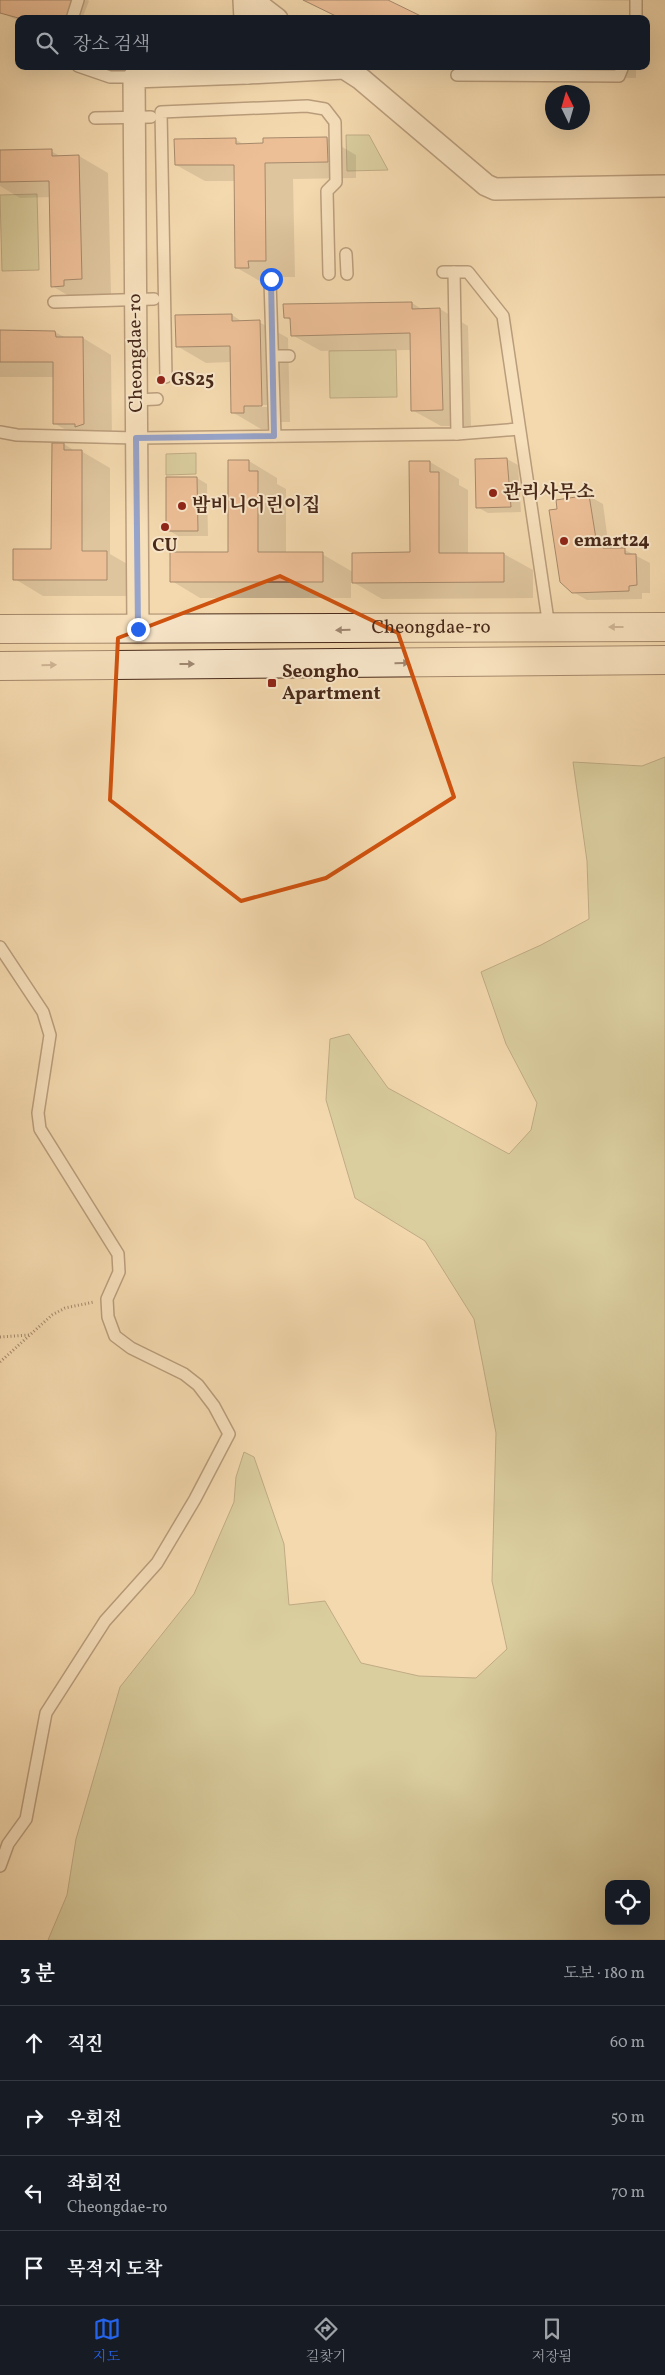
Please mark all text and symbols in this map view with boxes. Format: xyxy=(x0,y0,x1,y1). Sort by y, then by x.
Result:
search box xyxy=(15,15,650,70)
icon: search xyxy=(33,29,61,57)
text: 장소 검색 xyxy=(73,32,150,58)
north arrow xyxy=(545,85,590,130)
route start xyxy=(260,268,283,291)
street label: Cheongdae-ro xyxy=(122,293,150,413)
place label: GS25 xyxy=(171,367,214,393)
marker: GS25 xyxy=(155,374,167,386)
place label: 관리사무소 xyxy=(503,480,595,506)
marker: 관리사무소 xyxy=(487,487,499,499)
place label: 밤비니어린이집 xyxy=(192,493,320,519)
marker: 밤비니어린이집 xyxy=(176,500,188,512)
marker: CU xyxy=(159,521,171,533)
place label: emart24 xyxy=(574,528,650,554)
place label: CU xyxy=(152,533,178,559)
marker: emart24 xyxy=(558,535,570,547)
street label: Cheongdae-ro xyxy=(371,615,491,641)
route end xyxy=(127,618,150,641)
one-way arrow xyxy=(608,623,624,631)
one-way arrow xyxy=(334,626,350,634)
place label: Seongho Apartment xyxy=(282,659,381,707)
one-way arrow xyxy=(395,659,411,667)
one-way arrow xyxy=(180,660,196,668)
one-way arrow xyxy=(41,661,57,669)
marker: Seongho Apartment xyxy=(266,677,278,689)
map controls xyxy=(605,1880,650,1925)
button: locate xyxy=(605,1880,650,1925)
text: 3 분 xyxy=(20,1960,55,1989)
text: 도보 · 180 m xyxy=(563,1963,645,1985)
icon: ahead xyxy=(20,2029,48,2057)
text: 직진 xyxy=(67,2032,104,2058)
text: 60 m xyxy=(610,2032,645,2054)
icon: right xyxy=(20,2104,48,2132)
text: 우회전 xyxy=(67,2107,122,2133)
text: 50 m xyxy=(611,2107,645,2129)
text: 좌회전 xyxy=(67,2171,122,2197)
icon: left xyxy=(20,2179,48,2207)
text: 70 m xyxy=(611,2182,645,2204)
text: Cheongdae-ro xyxy=(67,2197,167,2219)
icon: arrive xyxy=(20,2254,48,2282)
text: 목적지 도착 xyxy=(67,2257,163,2283)
tab: 지도 xyxy=(93,2315,121,2367)
tab: 길찾기 xyxy=(306,2315,347,2367)
tab: 저장됨 xyxy=(532,2315,572,2367)

